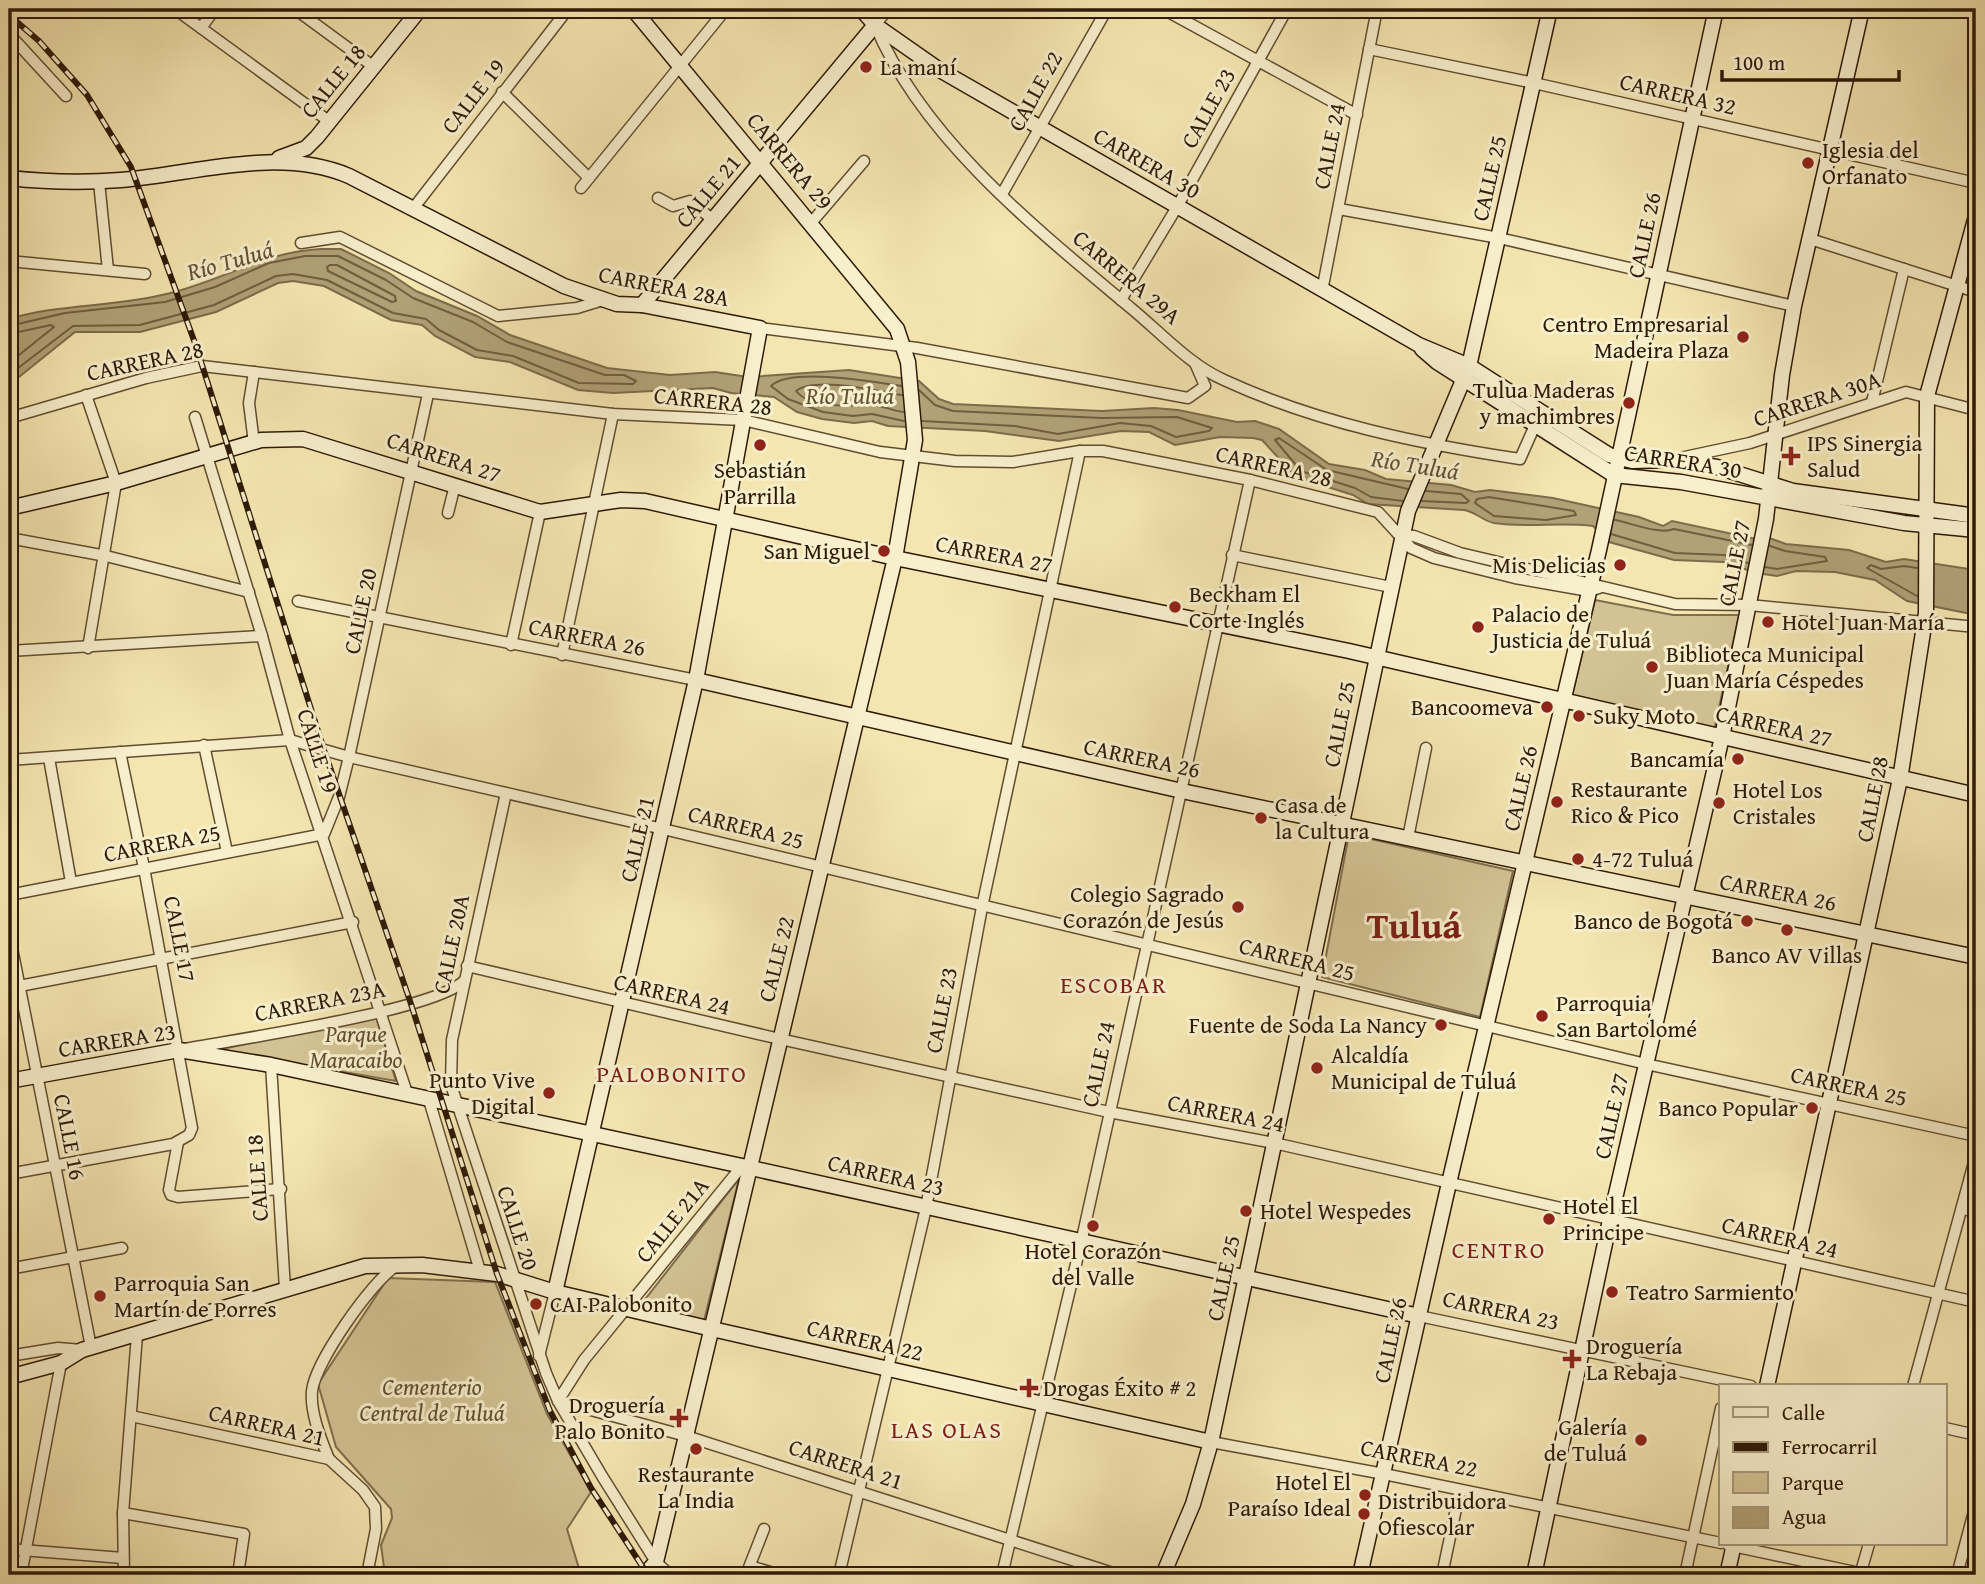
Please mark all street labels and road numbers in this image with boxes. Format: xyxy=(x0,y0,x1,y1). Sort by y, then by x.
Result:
street label: CALLE 18 xyxy=(292,36,373,125)
street label: CALLE 22 xyxy=(999,45,1070,137)
street label: CALLE 19 xyxy=(433,51,512,140)
street label: CALLE 23 xyxy=(1172,62,1243,154)
street label: CARRERA 32 xyxy=(1617,64,1739,123)
street label: CALLE 24 xyxy=(1304,100,1353,192)
street label: CARRERA 29 xyxy=(740,105,841,217)
street label: CARRERA 30 xyxy=(1088,119,1207,206)
street label: CALLE 25 xyxy=(1463,132,1514,224)
street label: CALLE 21 xyxy=(667,147,748,235)
street label: CALLE 26 xyxy=(1618,189,1669,281)
street label: CARRERA 29A xyxy=(1066,221,1189,332)
street label: CARRERA 28A xyxy=(596,257,732,314)
street label: CARRERA 28 xyxy=(84,332,206,389)
street label: CARRERA 30A xyxy=(1749,362,1885,435)
street label: CARRERA 28 xyxy=(652,378,774,423)
street label: CARRERA 27 xyxy=(383,423,506,490)
street label: CARRERA 30 xyxy=(1622,435,1744,486)
street label: CARRERA 28 xyxy=(1213,436,1335,495)
street label: CALLE 27 xyxy=(1709,517,1758,609)
street label: CARRERA 27 xyxy=(933,526,1055,581)
street label: CALLE 20 xyxy=(334,565,385,657)
street label: CARRERA 26 xyxy=(526,609,648,664)
street label: CALLE 25 xyxy=(1314,678,1363,770)
street label: CARRERA 27 xyxy=(1713,696,1835,755)
street label: CALLE 19 xyxy=(289,704,348,797)
street label: CARRERA 26 xyxy=(1081,729,1203,786)
street label: CALLE 26 xyxy=(1494,742,1545,834)
street label: CALLE 28 xyxy=(1847,753,1896,845)
street label: CALLE 21 xyxy=(611,793,662,885)
street label: CARRERA 25 xyxy=(685,796,808,857)
street label: CARRERA 25 xyxy=(101,815,223,870)
street label: CARRERA 26 xyxy=(1717,864,1839,919)
street label: CALLE 20A xyxy=(424,891,477,997)
street label: CALLE 17 xyxy=(156,893,205,985)
street label: CALLE 22 xyxy=(749,913,802,1005)
street label: CARRERA 25 xyxy=(1236,928,1359,989)
street label: CARRERA 24 xyxy=(611,964,733,1023)
street label: CALLE 23 xyxy=(916,964,965,1056)
street label: CARRERA 23A xyxy=(252,972,388,1029)
street label: CARRERA 23 xyxy=(56,1014,178,1065)
street label: CALLE 24 xyxy=(1072,1018,1123,1110)
street label: CARRERA 25 xyxy=(1788,1057,1910,1114)
street label: CALLE 27 xyxy=(1585,1070,1636,1162)
street label: CARRERA 24 xyxy=(1165,1085,1287,1140)
street label: CALLE 16 xyxy=(46,1091,95,1183)
street label: CALLE 18 xyxy=(237,1133,276,1223)
street label: CARRERA 23 xyxy=(825,1145,947,1204)
street label: CALLE 21A xyxy=(627,1170,716,1269)
street label: CALLE 20 xyxy=(489,1181,548,1274)
street label: CARRERA 24 xyxy=(1719,1207,1841,1266)
street label: CALLE 25 xyxy=(1197,1232,1248,1324)
street label: CARRERA 23 xyxy=(1440,1281,1562,1338)
street label: CALLE 26 xyxy=(1364,1294,1415,1386)
street label: CARRERA 22 xyxy=(804,1310,926,1369)
street label: CARRERA 21 xyxy=(206,1395,328,1454)
street label: CARRERA 21 xyxy=(785,1430,908,1497)
street label: CARRERA 22 xyxy=(1358,1430,1480,1485)

